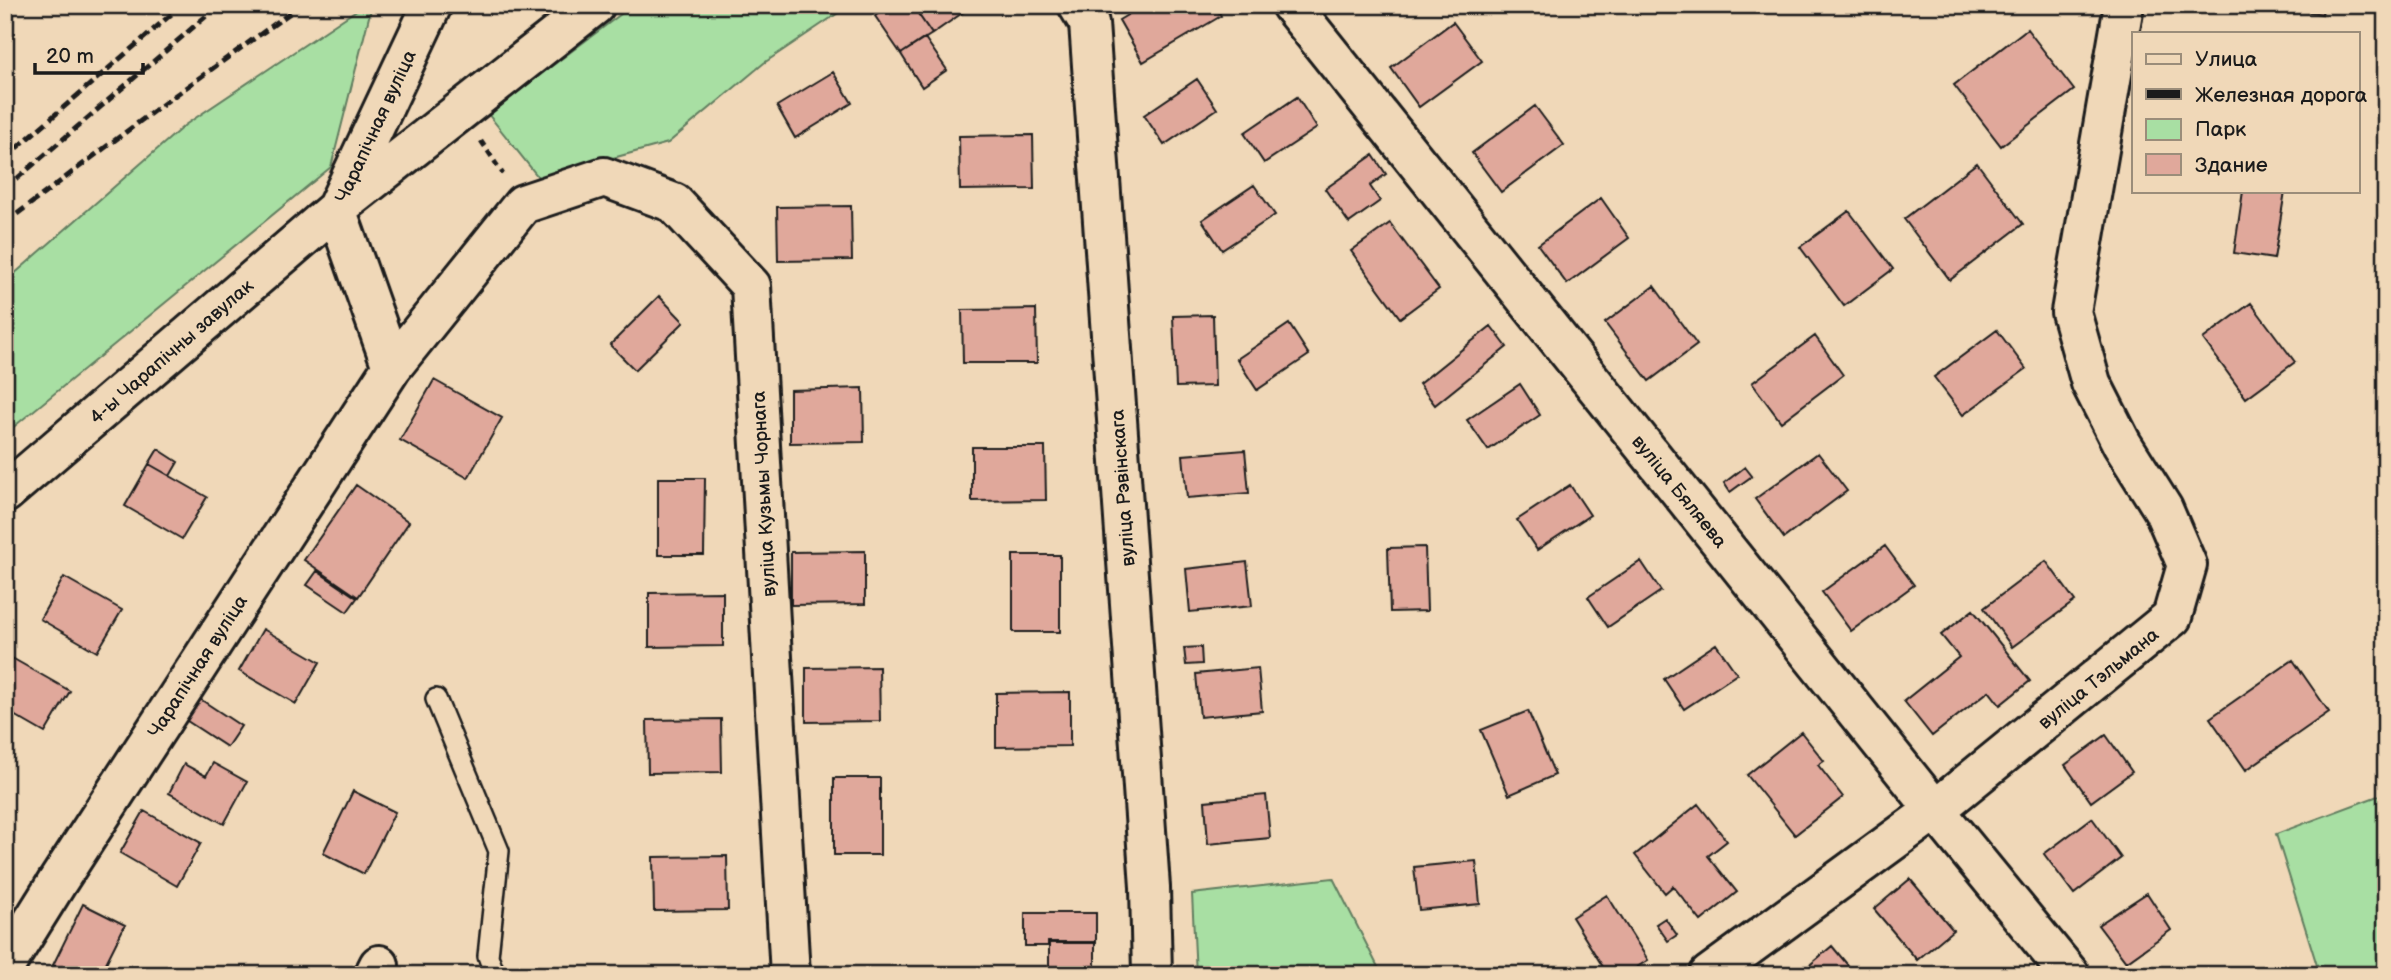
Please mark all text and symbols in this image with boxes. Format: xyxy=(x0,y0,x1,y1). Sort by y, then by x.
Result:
scale bar xyxy=(35,32,144,76)
legend xyxy=(2132,32,2360,192)
text: 20 m xyxy=(46,44,94,69)
street label: Чарапічная вуліца xyxy=(331,47,422,207)
text: Улица xyxy=(2195,47,2258,72)
text: Железная дорога xyxy=(2195,83,2368,108)
text: Парк xyxy=(2195,117,2246,142)
text: Здание xyxy=(2195,153,2268,178)
street label: 4-ы Чарапічны завулак xyxy=(85,275,259,429)
street label: вуліца Кузьмы Чорнага xyxy=(748,390,781,597)
street label: вуліца Рэвінскага xyxy=(1107,409,1140,567)
street label: вуліца Бяляева xyxy=(1626,431,1731,553)
street label: Чарапічная вуліца xyxy=(144,591,253,743)
street label: вуліца Тэльмана xyxy=(2034,624,2164,735)

